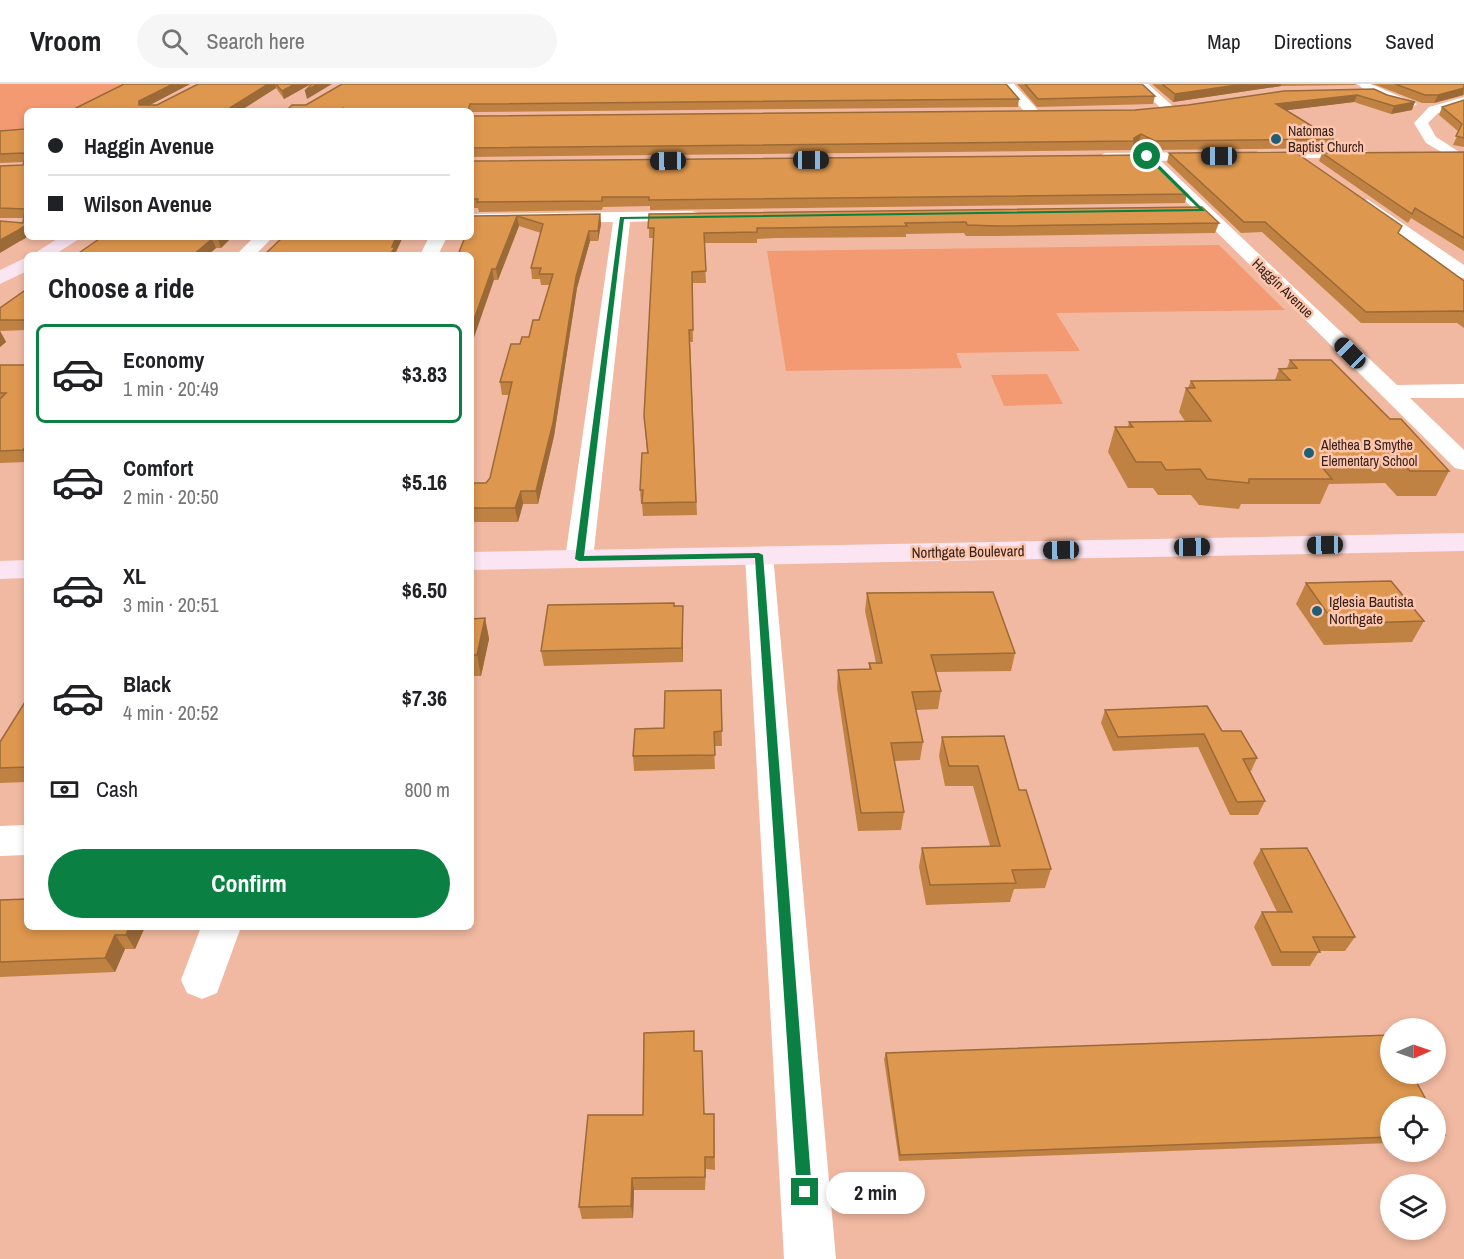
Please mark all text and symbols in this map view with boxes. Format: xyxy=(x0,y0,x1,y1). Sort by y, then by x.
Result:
search box xyxy=(137,14,557,68)
text: Vroom xyxy=(30,22,101,60)
icon: search xyxy=(158,25,191,58)
text: Search here xyxy=(206,26,305,56)
text: Map xyxy=(1207,27,1241,56)
text: Directions xyxy=(1274,27,1352,56)
text: Saved xyxy=(1385,27,1434,56)
place label: Natomas Baptist Church xyxy=(1288,122,1364,156)
text: Haggin Avenue xyxy=(84,131,214,161)
marker: Natomas Baptist Church xyxy=(1269,132,1283,146)
route start xyxy=(1133,142,1160,169)
car xyxy=(1201,147,1237,165)
car xyxy=(793,151,829,169)
car xyxy=(650,152,686,170)
text: Wilson Avenue xyxy=(84,189,212,219)
street label: Haggin Avenue xyxy=(1249,254,1317,322)
text: Choose a ride xyxy=(48,270,194,306)
car xyxy=(1331,334,1369,372)
text: Economy xyxy=(123,345,204,375)
icon: car xyxy=(51,347,105,401)
text: $3.83 xyxy=(402,359,447,389)
text: 1 min · 20:49 xyxy=(123,375,219,402)
place label: Alethea B Smythe Elementary School xyxy=(1320,436,1417,470)
marker: Alethea B Smythe Elementary School xyxy=(1302,446,1316,460)
text: Comfort xyxy=(123,453,193,483)
icon: car xyxy=(51,455,105,509)
text: $5.16 xyxy=(402,467,447,497)
text: 2 min · 20:50 xyxy=(123,483,219,510)
car xyxy=(1307,536,1343,554)
car xyxy=(1174,538,1210,556)
street label: Northgate Boulevard xyxy=(911,540,1025,563)
car xyxy=(1043,541,1079,559)
text: XL xyxy=(123,561,146,591)
icon: car xyxy=(51,563,105,617)
text: $6.50 xyxy=(402,575,447,605)
text: 3 min · 20:51 xyxy=(123,591,219,618)
place label: Iglesia Bautista Northgate xyxy=(1329,591,1414,629)
marker: Iglesia Bautista Northgate xyxy=(1310,604,1324,618)
text: Black xyxy=(123,669,171,699)
icon: car xyxy=(51,671,105,725)
text: $7.36 xyxy=(402,683,447,713)
text: 4 min · 20:52 xyxy=(123,699,219,726)
icon: cash xyxy=(48,773,81,806)
text: Cash xyxy=(96,774,138,804)
text: 800 m xyxy=(404,776,450,803)
button: Confirm xyxy=(48,849,450,918)
north arrow xyxy=(1380,1018,1446,1084)
map controls xyxy=(1380,1018,1446,1240)
button: locate xyxy=(1380,1096,1446,1162)
callout: 2 min xyxy=(826,1171,925,1213)
button: layers xyxy=(1380,1174,1446,1240)
route end xyxy=(791,1178,818,1205)
text: 2 min xyxy=(854,1179,897,1206)

